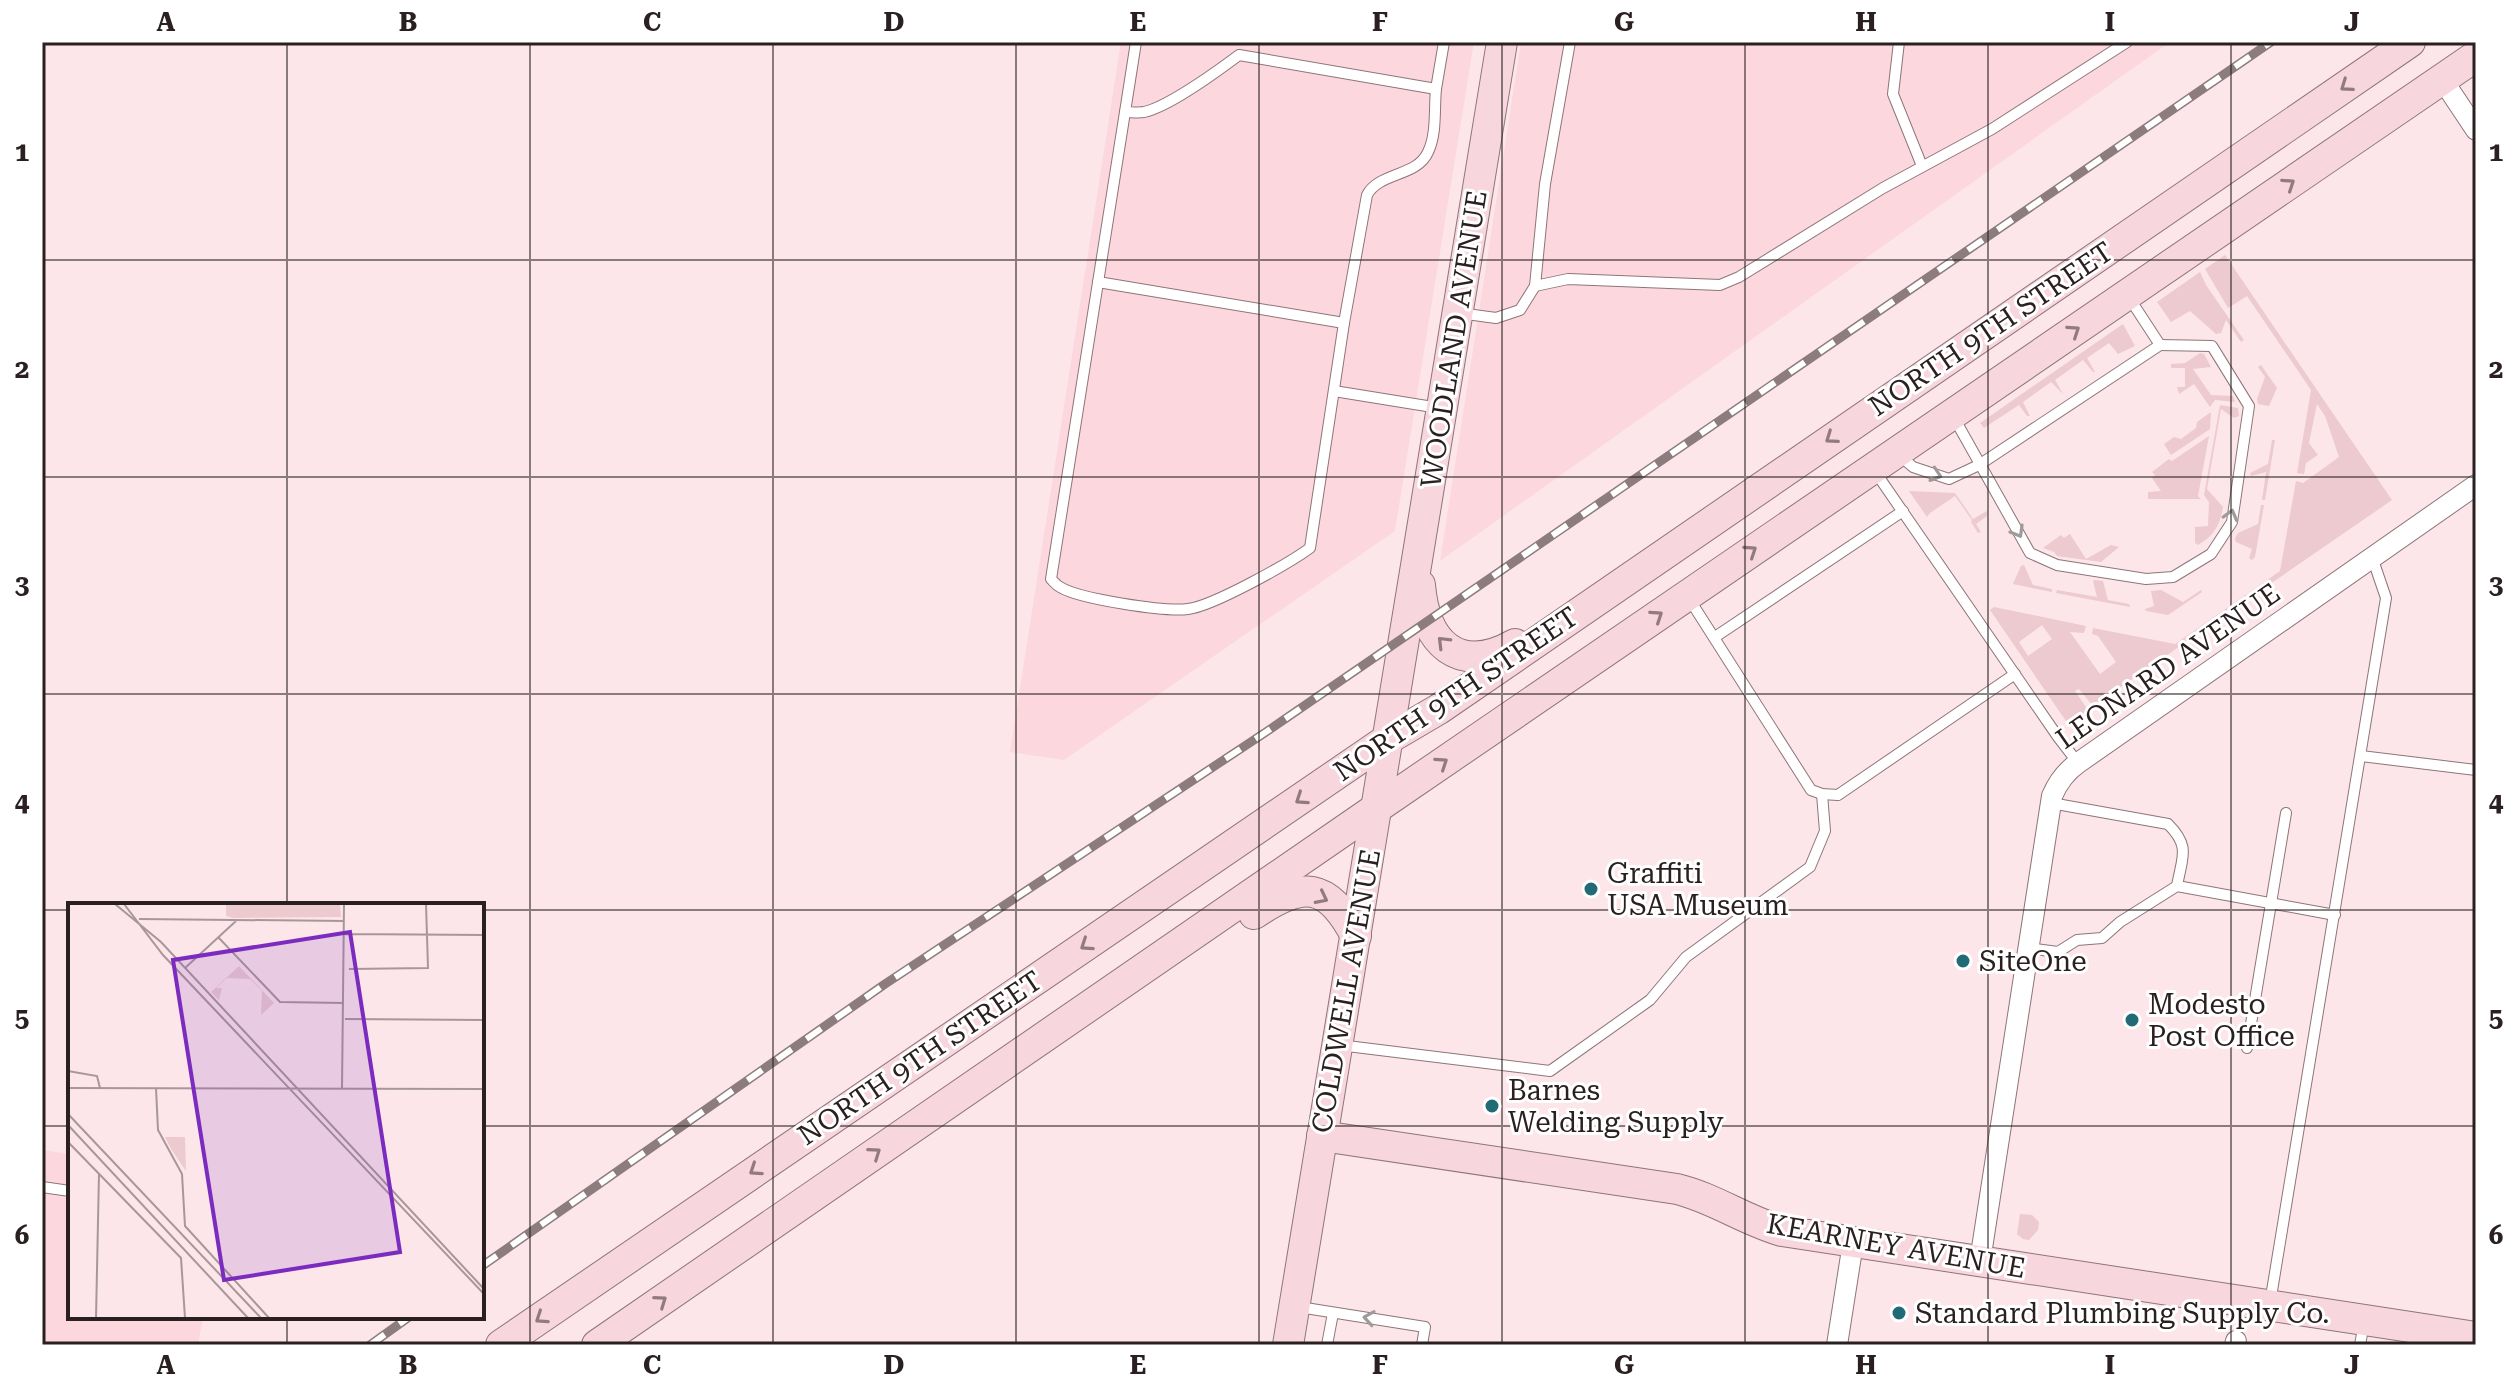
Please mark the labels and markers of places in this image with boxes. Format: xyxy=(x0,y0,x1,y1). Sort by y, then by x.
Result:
place label: Graffiti USA Museum xyxy=(1607,857,1789,922)
marker: Graffiti USA Museum xyxy=(1582,880,1600,898)
place label: SiteOne xyxy=(1979,945,2087,978)
marker: SiteOne xyxy=(1954,952,1972,970)
place label: Modesto Post Office xyxy=(2148,988,2295,1053)
marker: Modesto Post Office xyxy=(2123,1011,2141,1029)
place label: Barnes Welding Supply xyxy=(1508,1074,1724,1139)
marker: Barnes Welding Supply xyxy=(1483,1097,1501,1115)
place label: Standard Plumbing Supply Co. xyxy=(1915,1297,2329,1330)
marker: Standard Plumbing Supply Co. xyxy=(1890,1304,1908,1322)

